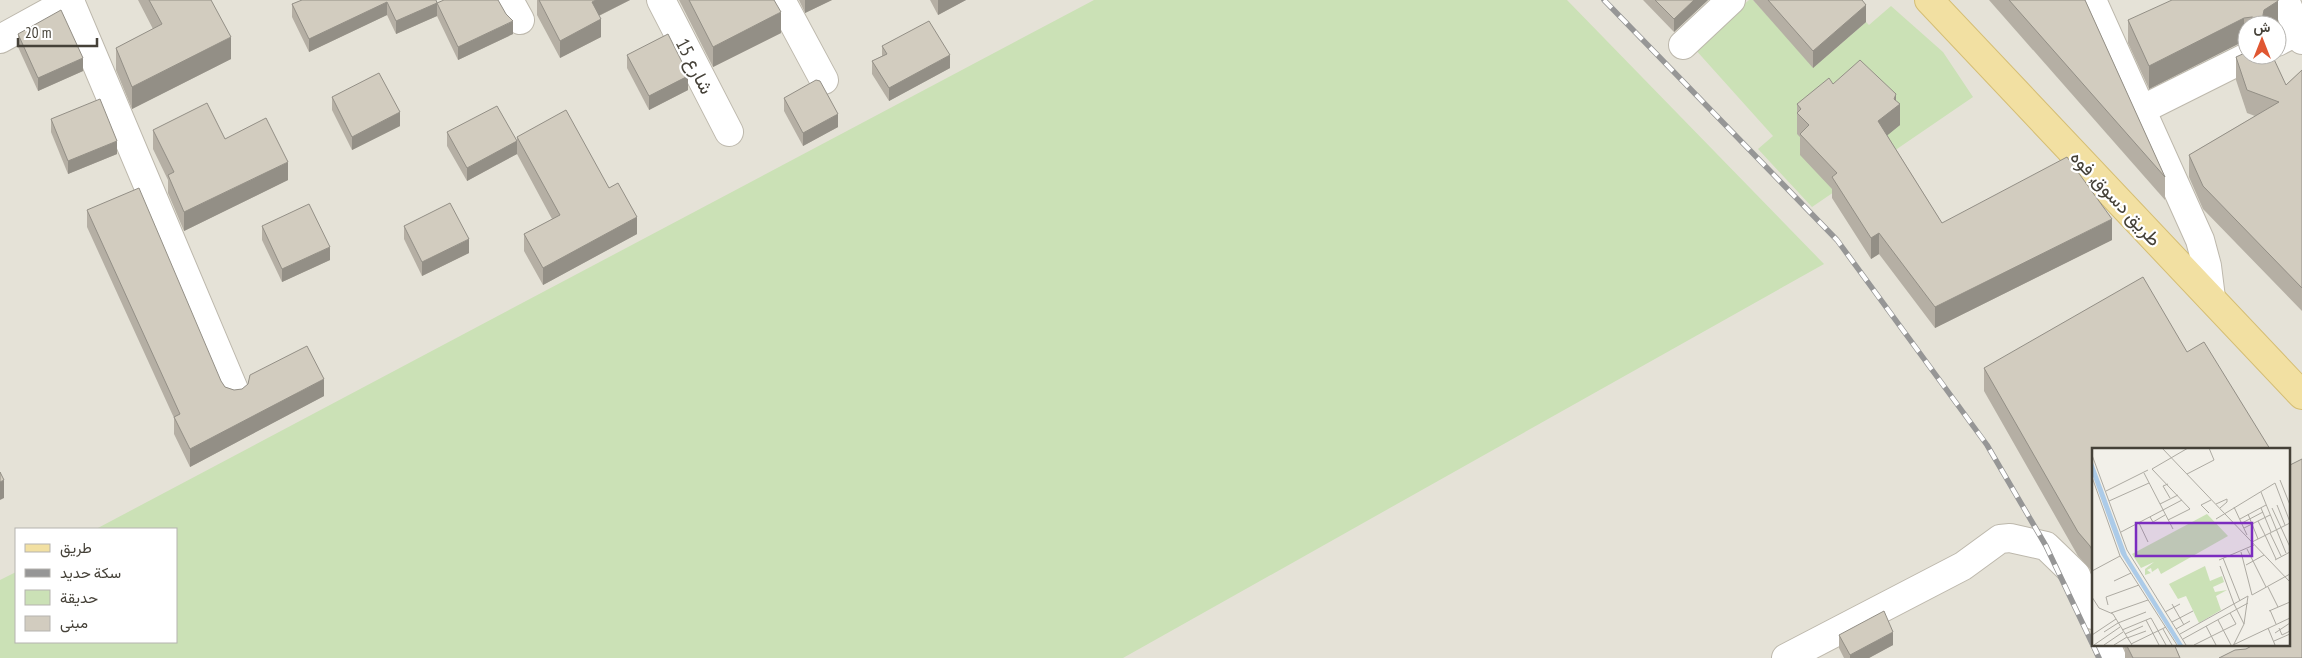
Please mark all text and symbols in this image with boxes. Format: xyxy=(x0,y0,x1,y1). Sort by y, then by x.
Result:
scale bar xyxy=(18,15,96,47)
north arrow xyxy=(2237,15,2287,65)
text: ش xyxy=(2254,18,2271,36)
text: 20 m xyxy=(25,23,51,42)
street label: شارع 15 xyxy=(670,34,719,98)
street label: طريق دسوق, فوه xyxy=(2066,145,2166,251)
inset map xyxy=(2092,448,2290,646)
legend xyxy=(15,528,178,643)
text: طريق xyxy=(60,538,92,558)
text: سكة حديد xyxy=(60,563,121,582)
text: حديقة xyxy=(60,588,98,607)
text: مبنى xyxy=(60,613,88,633)

